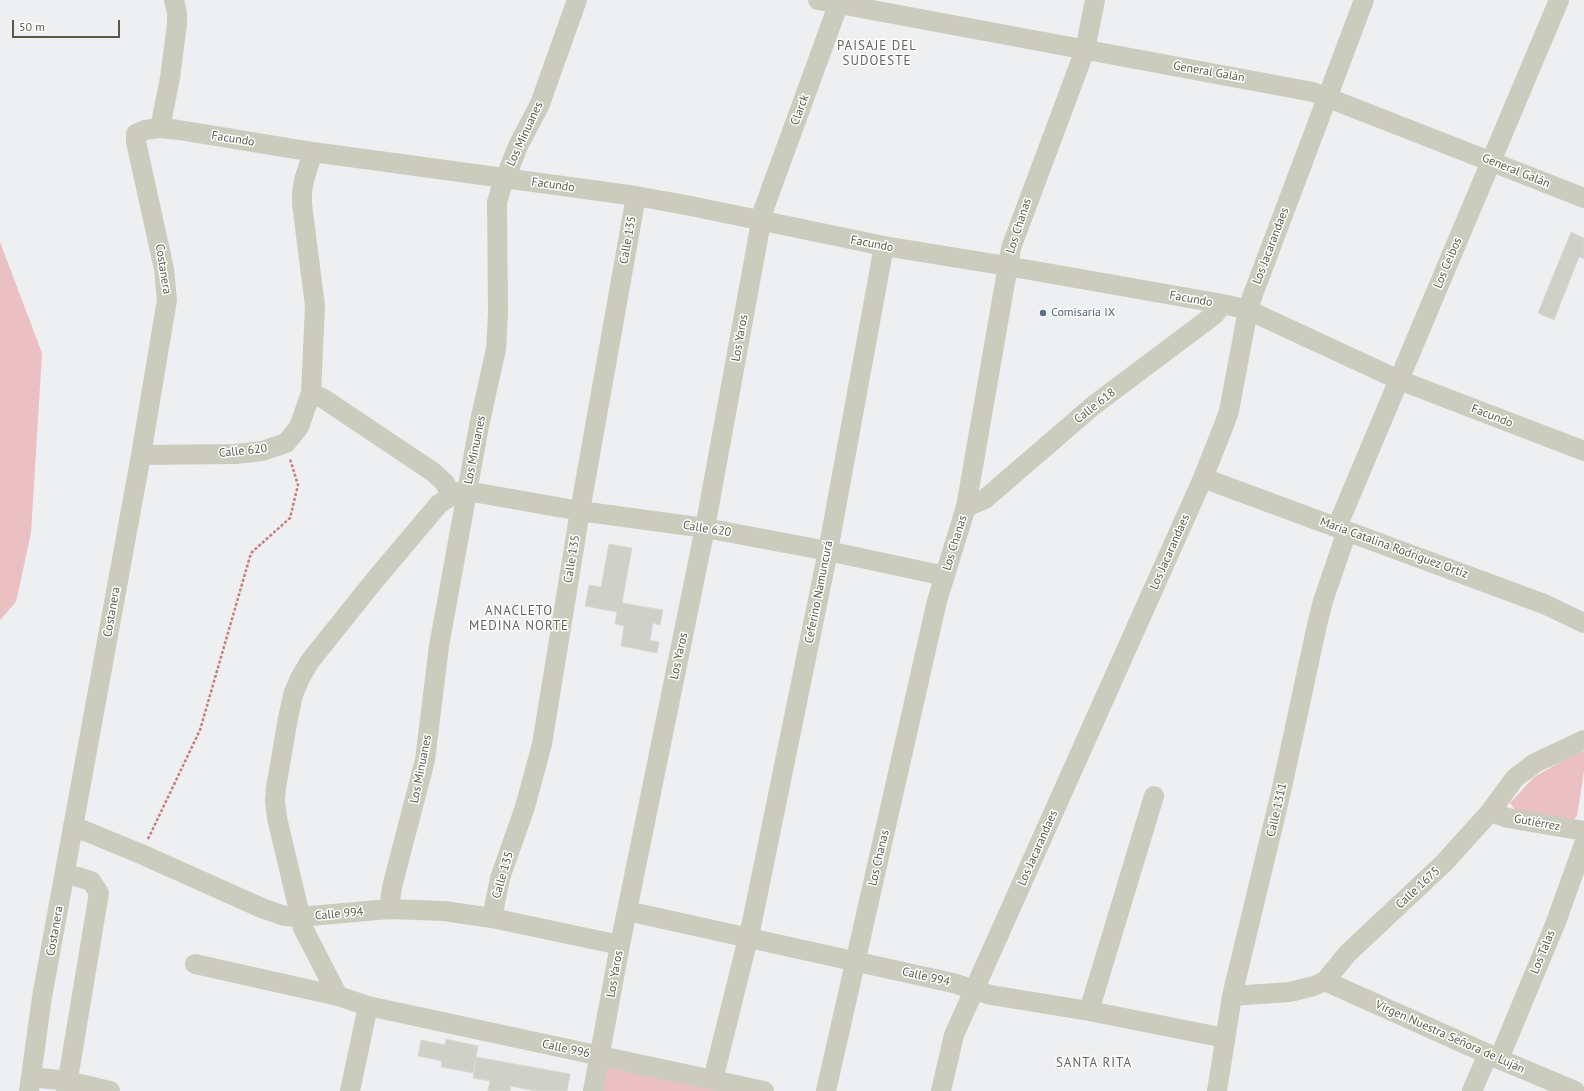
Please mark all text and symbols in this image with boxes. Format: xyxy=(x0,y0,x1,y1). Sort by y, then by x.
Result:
scale bar xyxy=(14,12,122,38)
text: 50 m xyxy=(19,19,45,34)
district label: PAISAJE DEL SUDOESTE xyxy=(837,38,917,69)
street label: General Galán xyxy=(1172,59,1246,85)
street label: Clarck xyxy=(788,93,812,127)
street label: Los Minuanes xyxy=(504,99,546,169)
street label: Facundo xyxy=(210,128,256,150)
street label: General Galán xyxy=(1480,151,1552,191)
street label: Facundo xyxy=(530,175,576,195)
street label: Los Chanas xyxy=(1003,197,1035,255)
street label: Los Jacarandaes xyxy=(1250,206,1292,286)
street label: Calle 135 xyxy=(617,215,639,265)
street label: Facundo xyxy=(849,233,895,255)
street label: Los Ceibos xyxy=(1431,235,1465,291)
street label: Costanera xyxy=(152,243,174,295)
street label: Facundo xyxy=(1168,288,1214,310)
place label: Comisaría IX xyxy=(1051,306,1115,320)
marker: Comisaría IX xyxy=(1038,308,1048,318)
street label: Los Yaros xyxy=(729,313,751,363)
street label: Calle 618 xyxy=(1071,385,1119,427)
street label: Facundo xyxy=(1469,401,1515,431)
street label: Los Minuanes xyxy=(461,414,489,486)
street label: Calle 620 xyxy=(218,441,268,461)
street label: Los Jacarandaes xyxy=(1147,512,1193,592)
street label: Los Chanas xyxy=(940,514,970,572)
street label: Maria Catalina Rodriguez Ortiz xyxy=(1318,514,1470,582)
street label: Calle 620 xyxy=(682,518,732,540)
street label: Calle 135 xyxy=(561,534,583,584)
street label: Ceferino Namuncurá xyxy=(802,539,836,645)
street label: Costanera xyxy=(101,586,123,638)
district label: ANACLETO MEDINA NORTE xyxy=(469,603,569,634)
street label: Los Yaros xyxy=(667,631,691,681)
street label: Los Minuanes xyxy=(407,733,435,805)
street label: Calle 1311 xyxy=(1264,782,1290,838)
street label: Los Jacarandaes xyxy=(1015,808,1061,888)
street label: Gutiérrez xyxy=(1513,812,1561,834)
street label: Los Chanas xyxy=(866,829,892,887)
street label: Calle 135 xyxy=(489,850,517,900)
street label: Calle 1675 xyxy=(1393,864,1443,912)
street label: Costanera xyxy=(44,905,66,957)
street label: Calle 994 xyxy=(314,905,364,923)
street label: Los Talas xyxy=(1528,928,1558,976)
street label: Los Yaros xyxy=(604,949,626,999)
street label: Calle 994 xyxy=(901,965,951,989)
street label: Virgen Nuestra Señora de Luján xyxy=(1373,997,1527,1077)
street label: Calle 996 xyxy=(541,1037,591,1061)
district label: SANTA RITA xyxy=(1056,1055,1132,1071)

